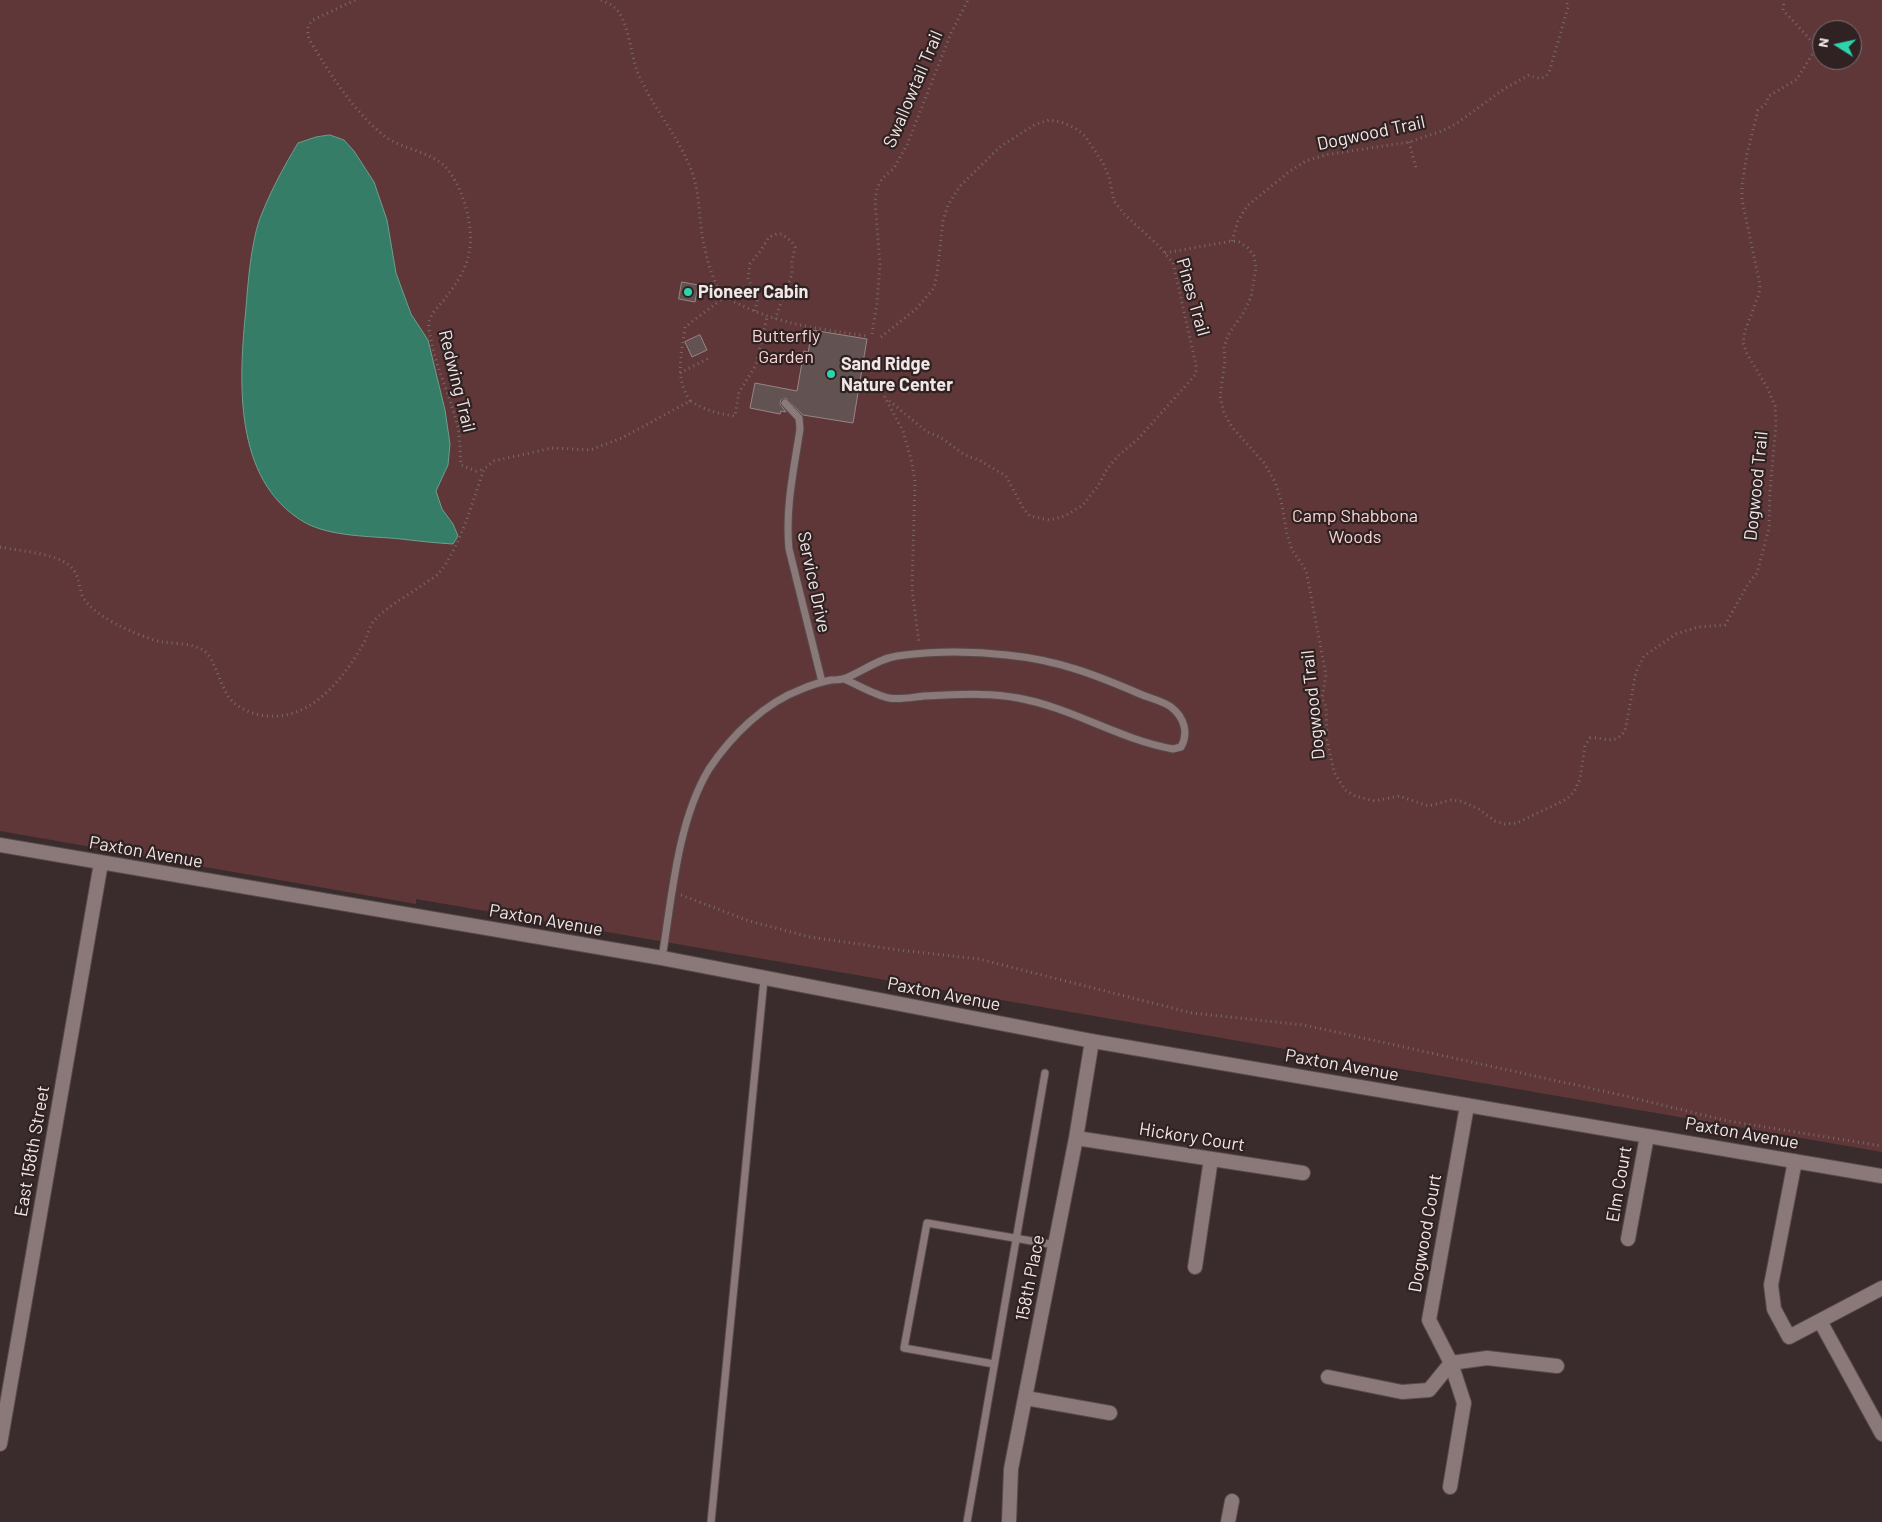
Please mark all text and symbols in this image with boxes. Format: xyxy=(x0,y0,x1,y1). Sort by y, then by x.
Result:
north arrow xyxy=(1812,20,1862,70)
street label: Swallowtail Trail xyxy=(879,27,947,151)
text: N xyxy=(1814,36,1832,49)
street label: Dogwood Trail xyxy=(1315,111,1427,155)
street label: Pines Trail xyxy=(1172,255,1214,339)
place label: Pioneer Cabin xyxy=(698,281,808,303)
marker: Pioneer Cabin xyxy=(682,286,694,298)
park label: Butterfly Garden xyxy=(752,325,820,368)
street label: Redwing Trail xyxy=(434,328,480,434)
place label: Sand Ridge Nature Center xyxy=(841,353,953,396)
marker: Sand Ridge Nature Center xyxy=(825,368,837,380)
street label: Dogwood Trail xyxy=(1740,430,1772,542)
park label: Camp Shabbona Woods xyxy=(1292,505,1418,548)
street label: Service Drive xyxy=(793,529,835,635)
street label: Dogwood Trail xyxy=(1297,649,1329,761)
street label: Paxton Avenue xyxy=(88,831,204,873)
street label: Paxton Avenue xyxy=(488,899,604,941)
street label: Paxton Avenue xyxy=(886,972,1002,1016)
street label: Paxton Avenue xyxy=(1284,1044,1400,1086)
street label: East 158th Street xyxy=(10,1084,54,1218)
street label: Paxton Avenue xyxy=(1684,1112,1800,1154)
street label: Hickory Court xyxy=(1138,1118,1246,1156)
street label: Elm Court xyxy=(1602,1144,1636,1224)
street label: Dogwood Court xyxy=(1404,1172,1446,1294)
street label: 158th Place xyxy=(1011,1233,1049,1323)

